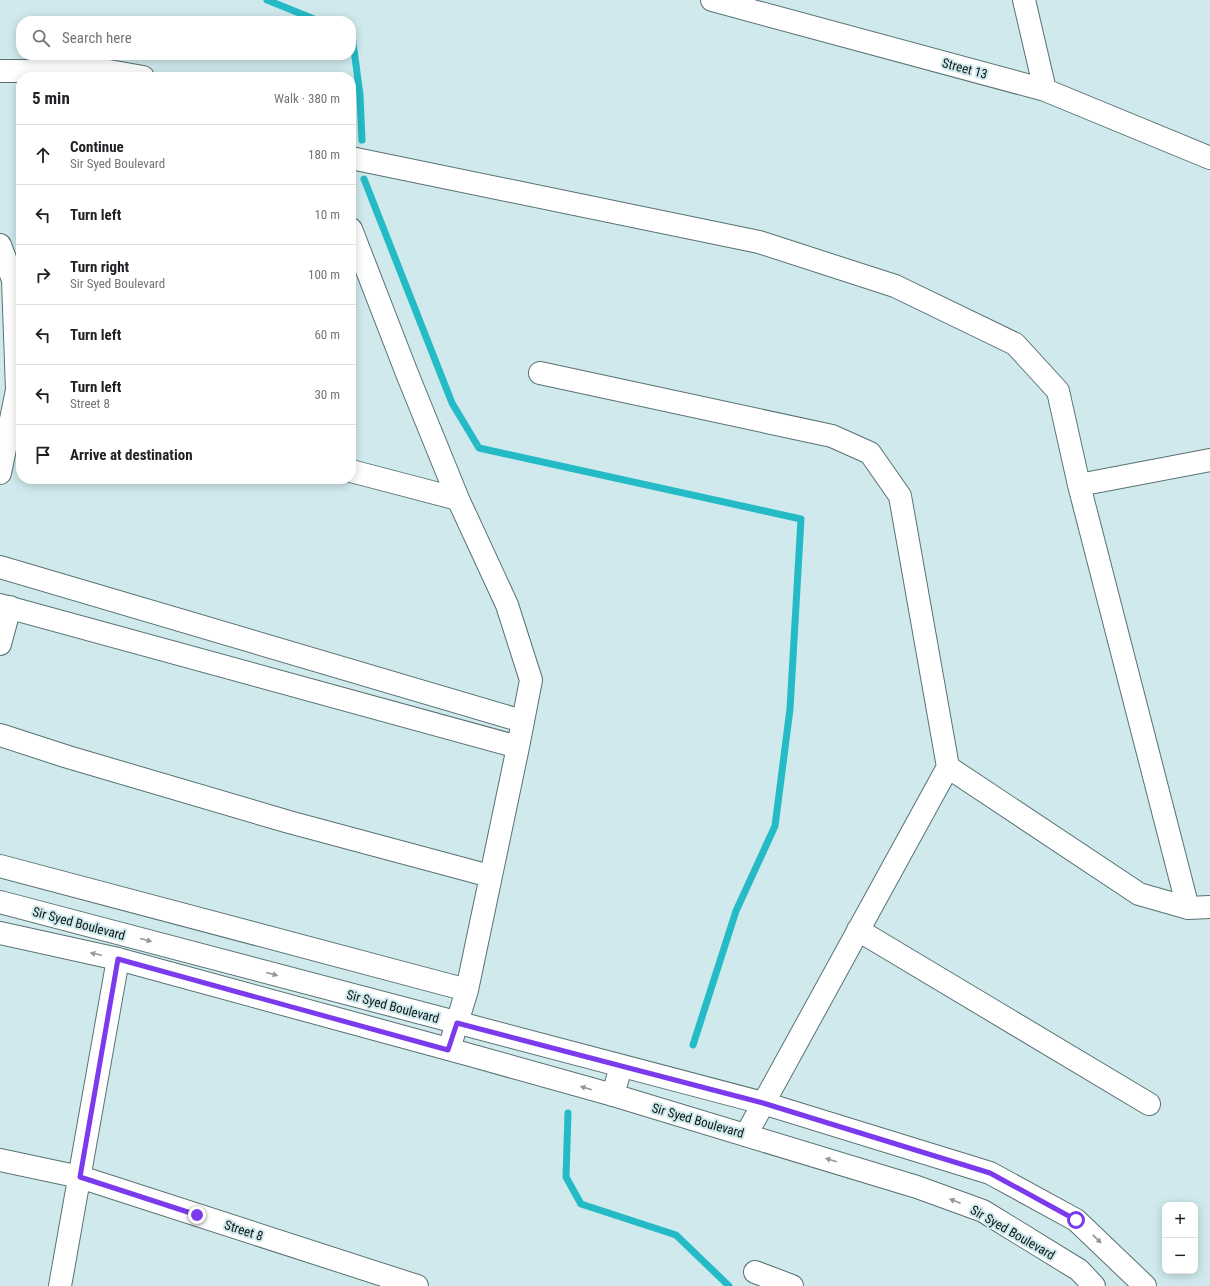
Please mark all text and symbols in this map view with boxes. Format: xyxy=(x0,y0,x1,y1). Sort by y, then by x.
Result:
search box xyxy=(16,16,356,60)
icon: search xyxy=(30,27,52,49)
text: Search here xyxy=(62,29,132,47)
street label: Street 13 xyxy=(941,55,989,82)
text: 5 min xyxy=(32,88,70,108)
text: Walk · 380 m xyxy=(274,91,340,106)
text: Continue xyxy=(70,138,124,156)
icon: ahead xyxy=(32,144,54,166)
text: 180 m xyxy=(308,147,340,162)
text: Sir Syed Boulevard xyxy=(70,156,165,171)
icon: left xyxy=(32,204,54,226)
text: Turn left xyxy=(70,206,121,224)
text: 10 m xyxy=(314,207,340,222)
text: Turn right xyxy=(70,258,129,276)
icon: right xyxy=(32,264,54,286)
text: 100 m xyxy=(308,267,340,282)
text: Sir Syed Boulevard xyxy=(70,276,165,291)
icon: left xyxy=(32,324,54,346)
text: Turn left xyxy=(70,326,121,344)
text: 60 m xyxy=(314,327,340,342)
text: Turn left xyxy=(70,378,121,396)
icon: left xyxy=(32,384,54,406)
text: 30 m xyxy=(314,387,340,402)
text: Street 8 xyxy=(70,396,110,411)
icon: arrive xyxy=(32,444,54,466)
text: Arrive at destination xyxy=(70,446,193,464)
street label: Sir Syed Boulevard xyxy=(31,904,127,943)
one-way arrow xyxy=(140,938,152,944)
one-way arrow xyxy=(89,950,102,956)
one-way arrow xyxy=(265,971,278,977)
street label: Sir Syed Boulevard xyxy=(345,987,441,1026)
one-way arrow xyxy=(579,1085,591,1091)
street label: Sir Syed Boulevard xyxy=(650,1100,746,1141)
one-way arrow xyxy=(825,1157,837,1163)
one-way arrow xyxy=(948,1197,960,1203)
street label: Sir Syed Boulevard xyxy=(968,1202,1058,1263)
map controls xyxy=(1162,1202,1198,1274)
button: + xyxy=(1162,1202,1198,1238)
route end xyxy=(188,1206,206,1224)
route start xyxy=(1067,1211,1085,1229)
street label: Street 8 xyxy=(223,1217,265,1244)
one-way arrow xyxy=(1092,1235,1102,1244)
button: − xyxy=(1162,1238,1198,1274)

